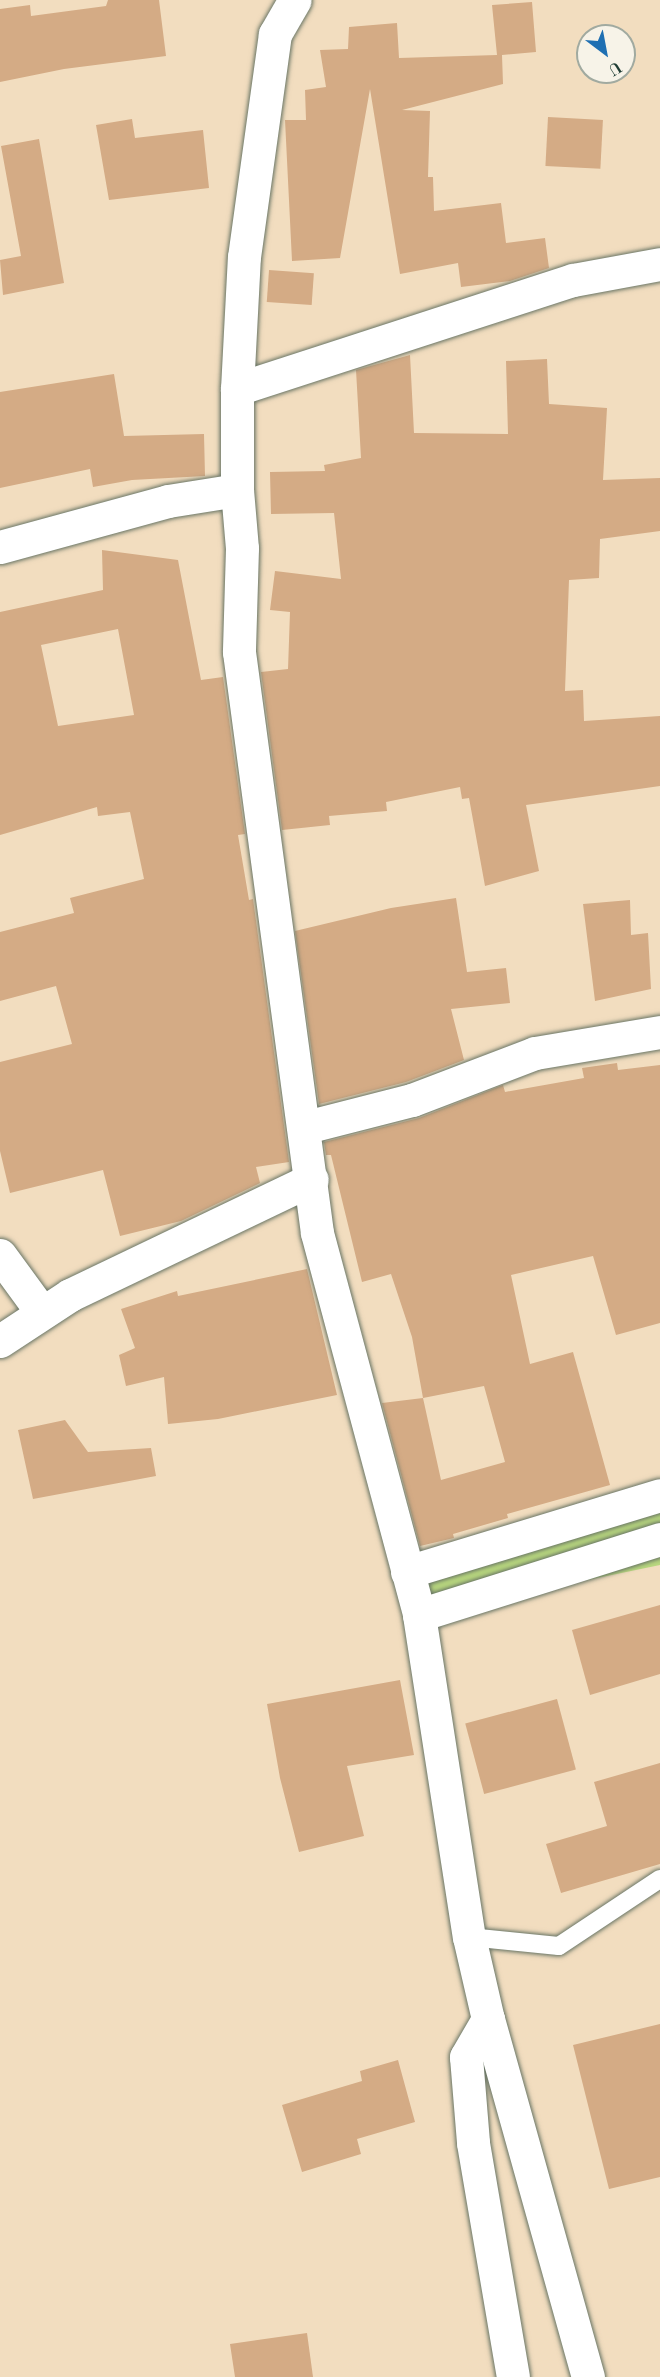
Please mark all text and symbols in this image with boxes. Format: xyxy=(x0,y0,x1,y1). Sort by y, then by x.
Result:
north arrow xyxy=(576,24,636,84)
text: U xyxy=(605,57,624,78)

